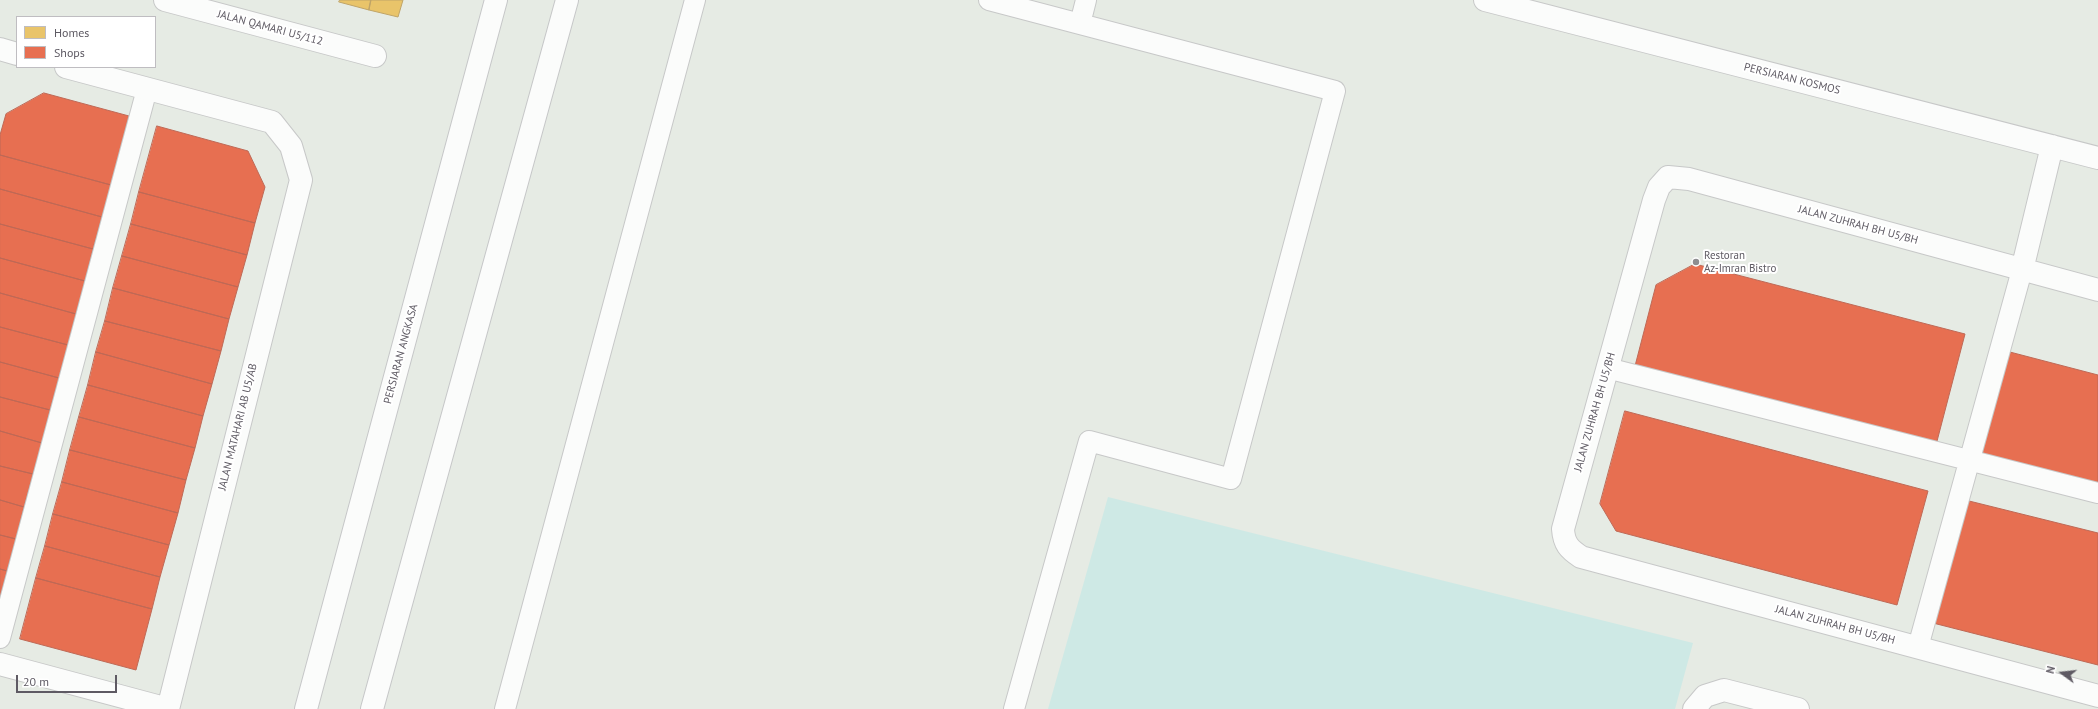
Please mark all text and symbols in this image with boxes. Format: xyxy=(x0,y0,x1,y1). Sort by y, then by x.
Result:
street label: JALAN QAMARI U5/112 xyxy=(216,8,324,48)
legend xyxy=(16,16,156,68)
text: Homes xyxy=(54,25,89,40)
text: Shops xyxy=(54,45,85,60)
street label: PERSIARAN KOSMOS xyxy=(1743,61,1841,97)
street label: JALAN ZUHRAH BH U5/BH xyxy=(1797,203,1919,247)
place label: Restoran Az-Imran Bistro xyxy=(1704,249,1776,275)
marker: Restoran Az-Imran Bistro xyxy=(1691,257,1701,267)
street label: PERSIARAN ANGKASA xyxy=(381,303,421,405)
street label: JALAN ZUHRAH BH U5/BH xyxy=(1572,351,1618,473)
street label: JALAN MATAHARI AB U5/AB xyxy=(216,362,260,492)
street label: JALAN ZUHRAH BH U5/BH xyxy=(1774,603,1896,647)
north arrow xyxy=(2042,653,2082,693)
text: N xyxy=(2043,665,2058,675)
scale bar xyxy=(18,667,119,693)
text: 20 m xyxy=(23,674,49,689)

